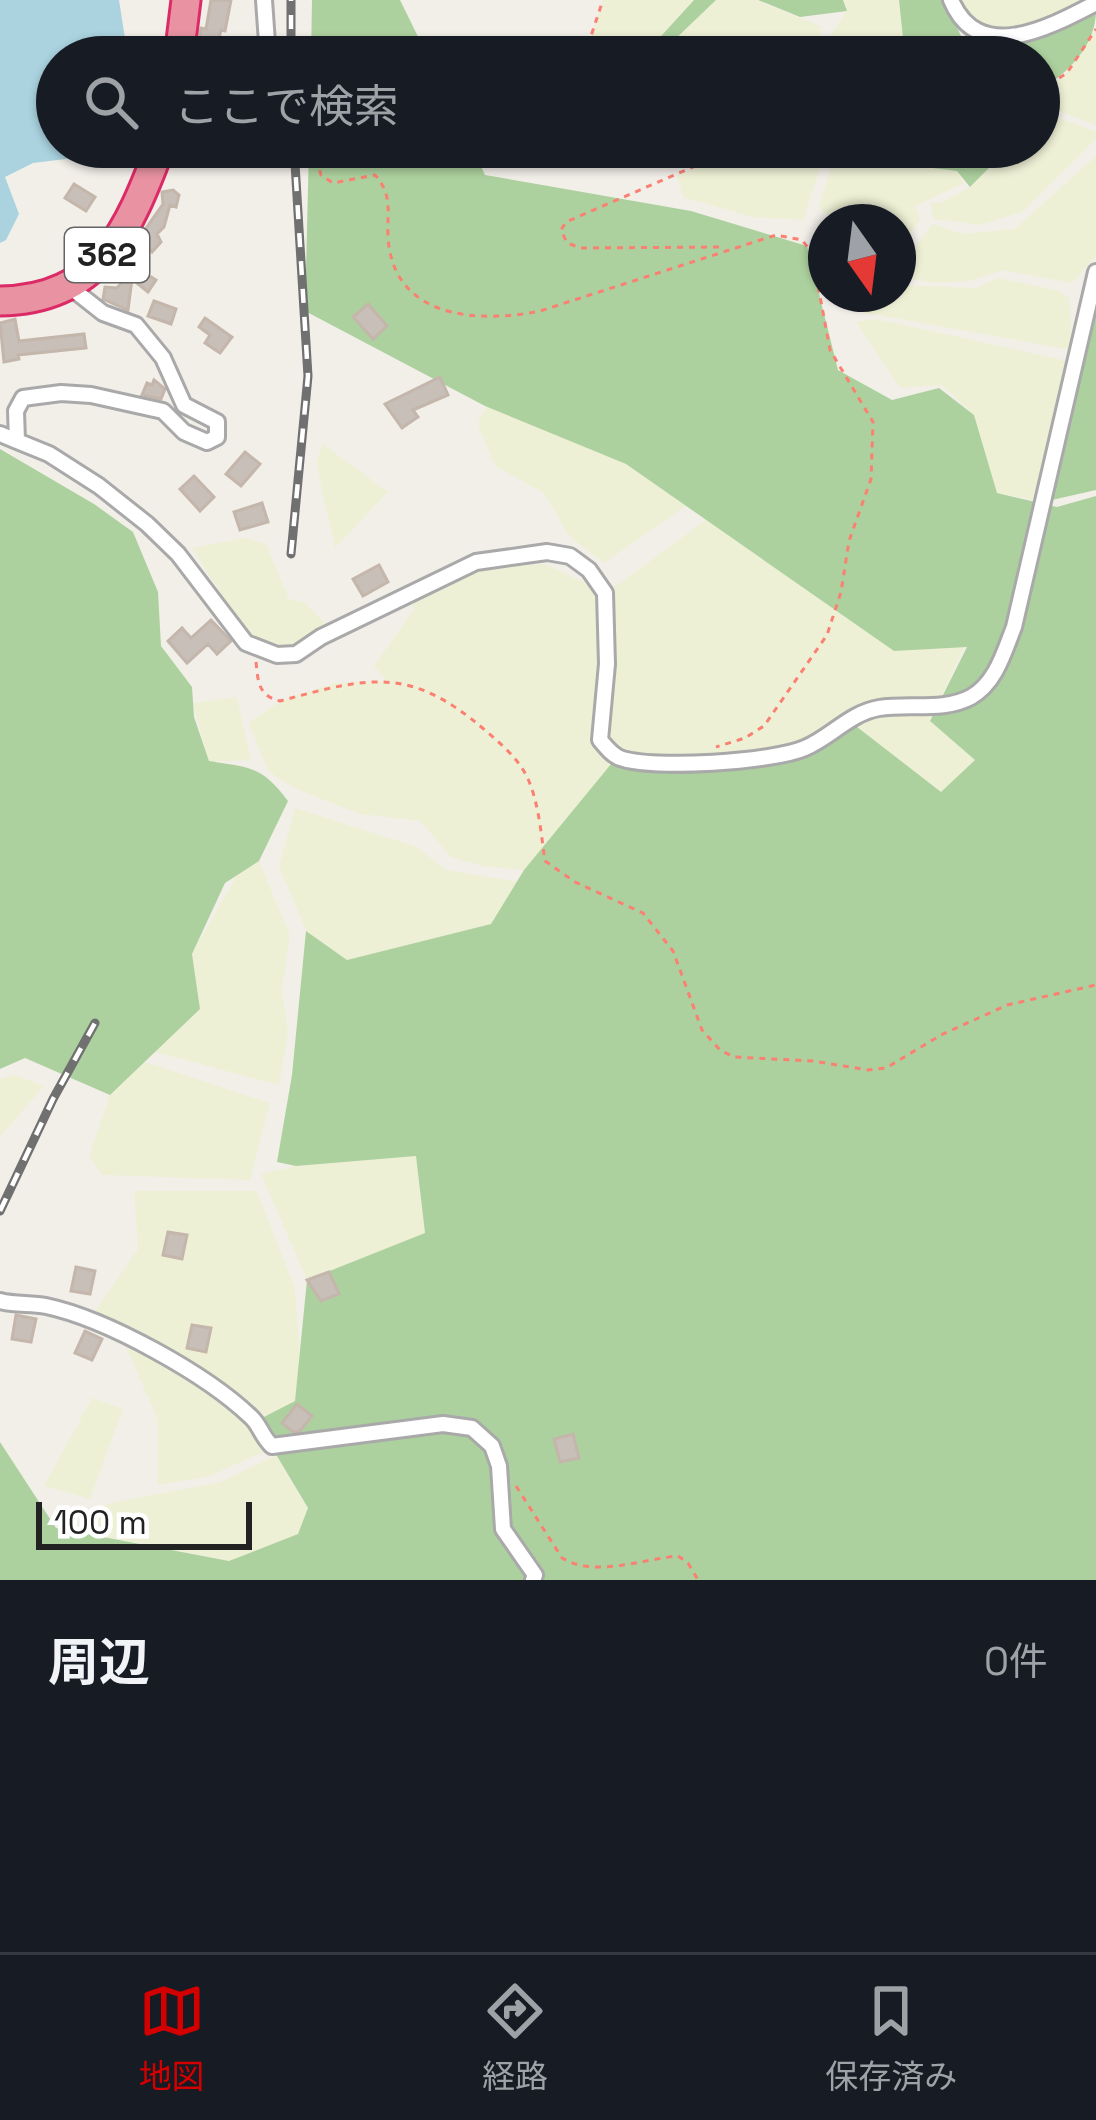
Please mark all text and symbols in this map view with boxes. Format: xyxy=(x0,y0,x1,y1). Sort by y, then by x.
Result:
search box xyxy=(36,36,1060,168)
icon: search xyxy=(78,69,144,135)
text: ここで検索 xyxy=(174,78,399,135)
north arrow xyxy=(808,204,916,312)
road number: 362 xyxy=(65,228,149,282)
scale bar xyxy=(36,1496,252,1549)
text: 100 m xyxy=(54,1502,147,1544)
text: 周辺 xyxy=(48,1630,150,1695)
text: 0件 xyxy=(984,1637,1048,1686)
tab: 地図 xyxy=(139,1978,205,2098)
tab: 経路 xyxy=(482,1978,548,2098)
tab: 保存済み xyxy=(825,1978,957,2098)

